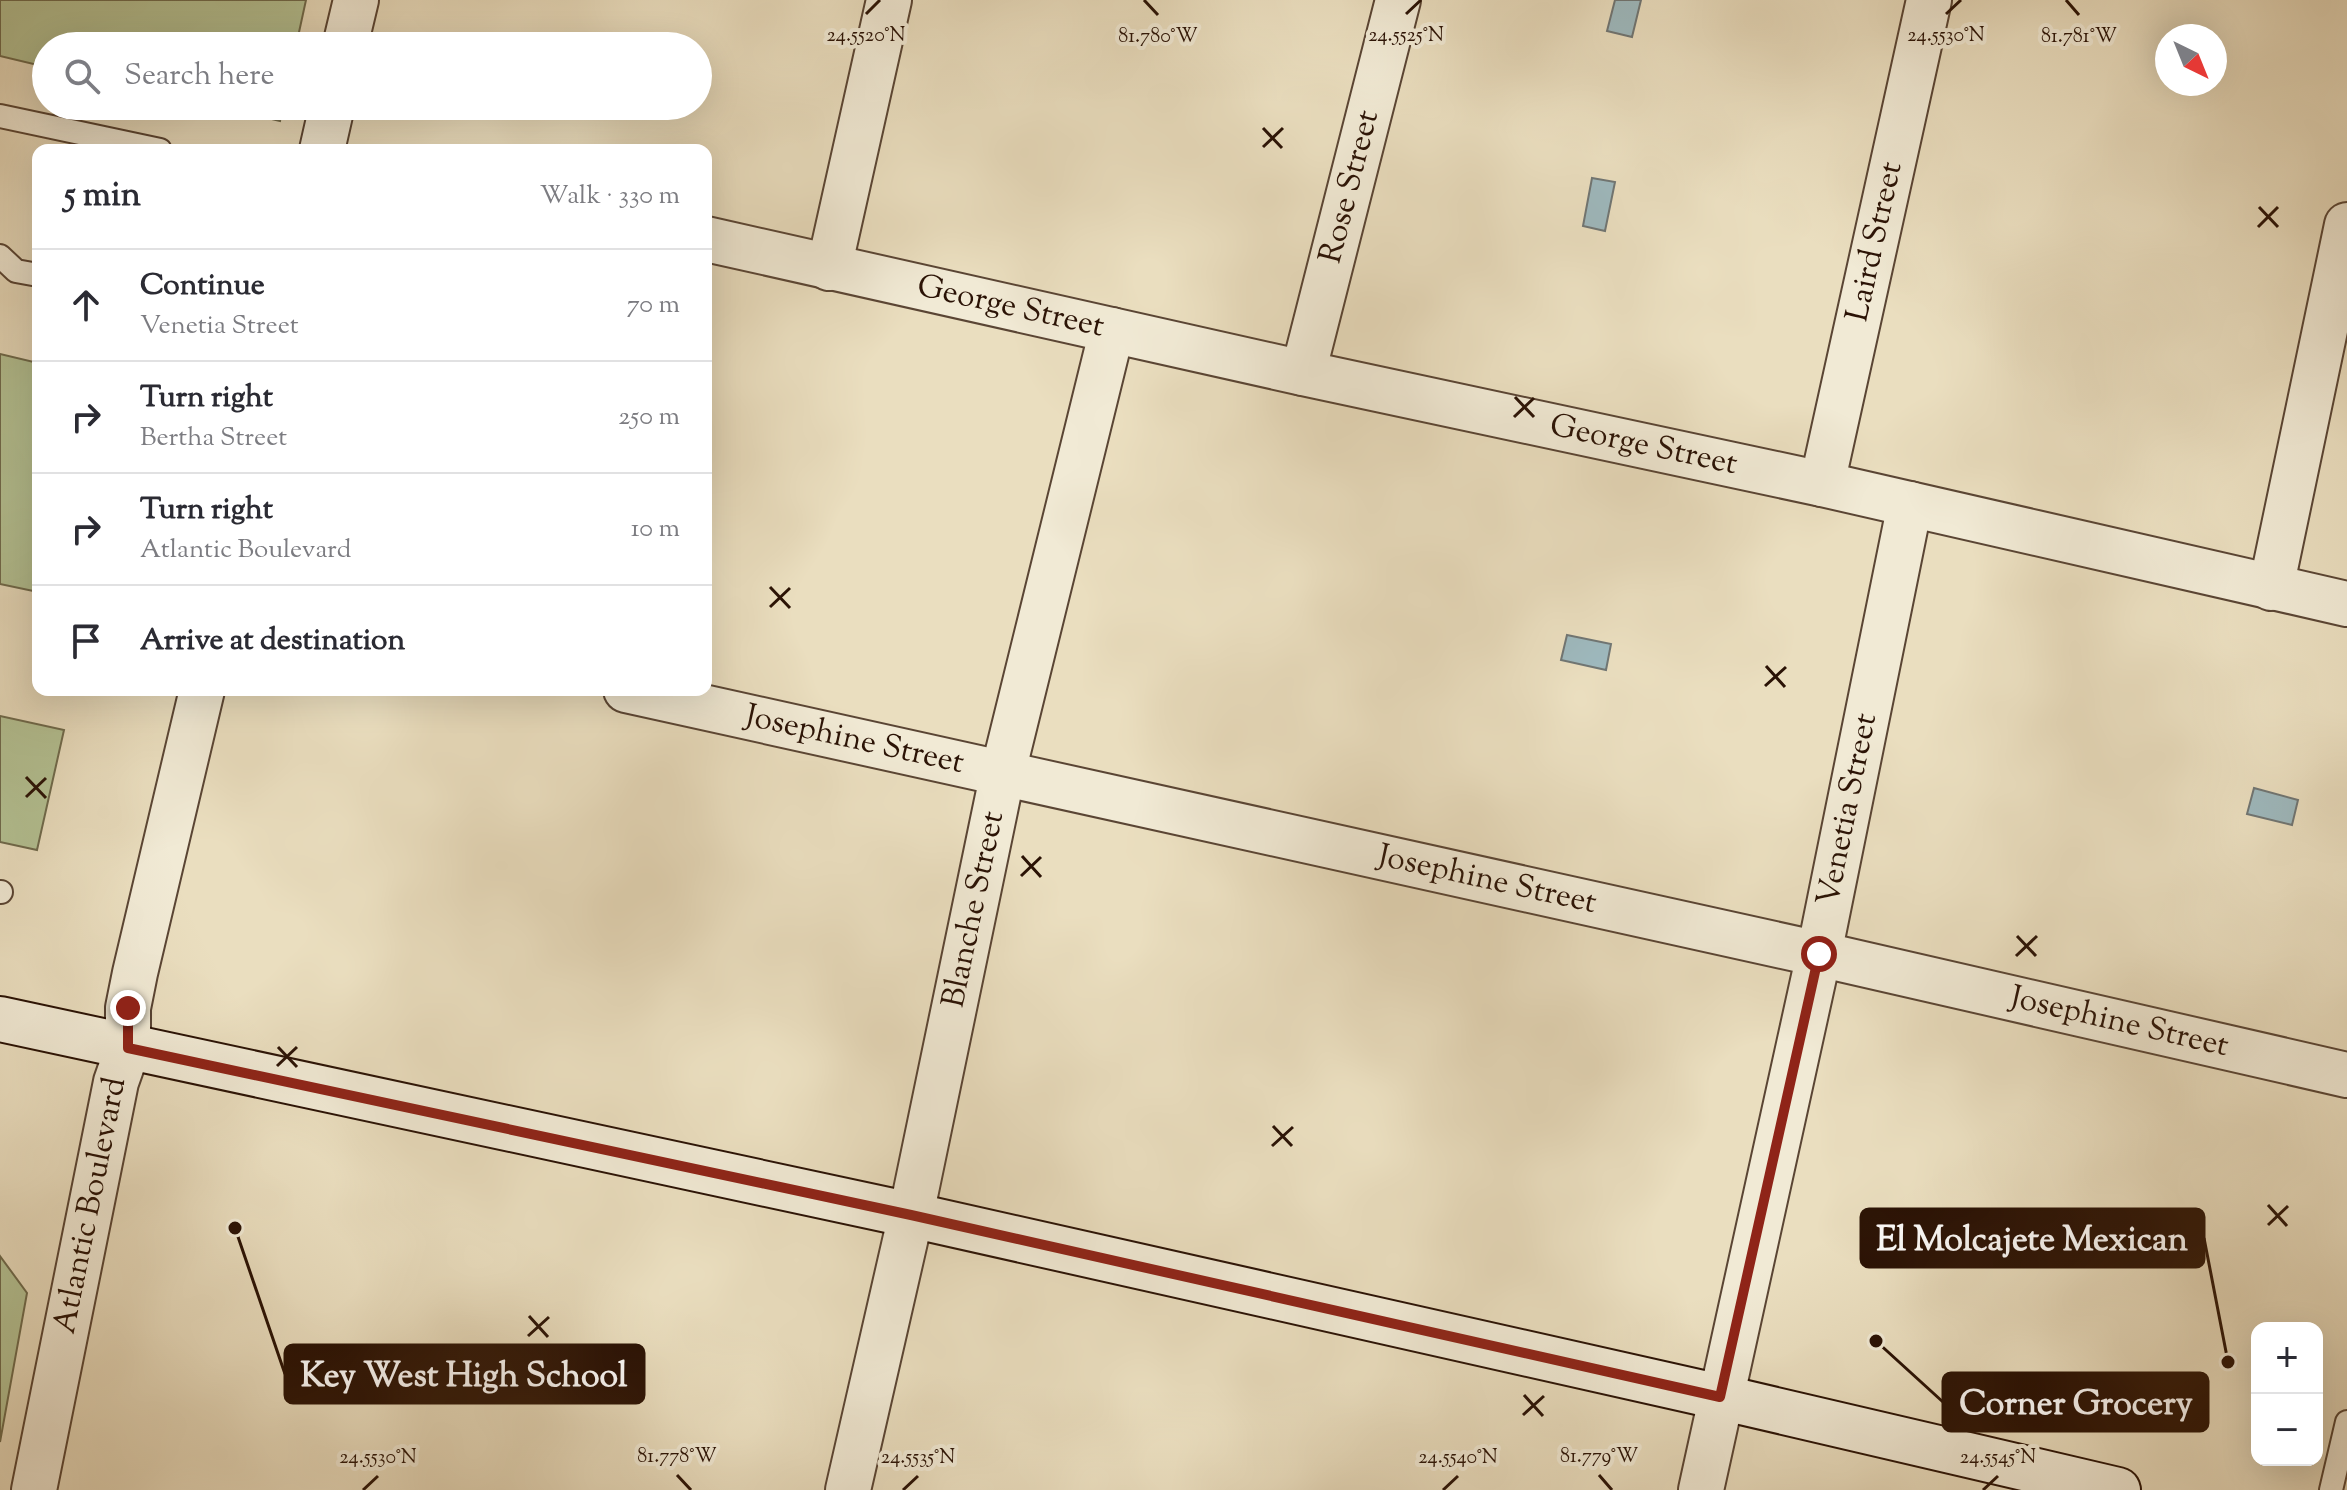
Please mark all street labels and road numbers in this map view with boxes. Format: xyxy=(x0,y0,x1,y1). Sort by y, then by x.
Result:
street label: Rose Street xyxy=(1309,105,1392,268)
street label: Laird Street xyxy=(1836,157,1916,326)
street label: George Street xyxy=(912,264,1108,351)
street label: George Street xyxy=(1545,403,1741,488)
street label: Josephine Street xyxy=(739,694,968,787)
street label: Venetia Street xyxy=(1806,709,1890,910)
street label: Blanche Street xyxy=(932,807,1017,1012)
street label: Josephine Street xyxy=(1372,834,1601,927)
street label: Josephine Street xyxy=(2004,975,2233,1070)
street label: Atlantic Boulevard xyxy=(43,1073,139,1338)

